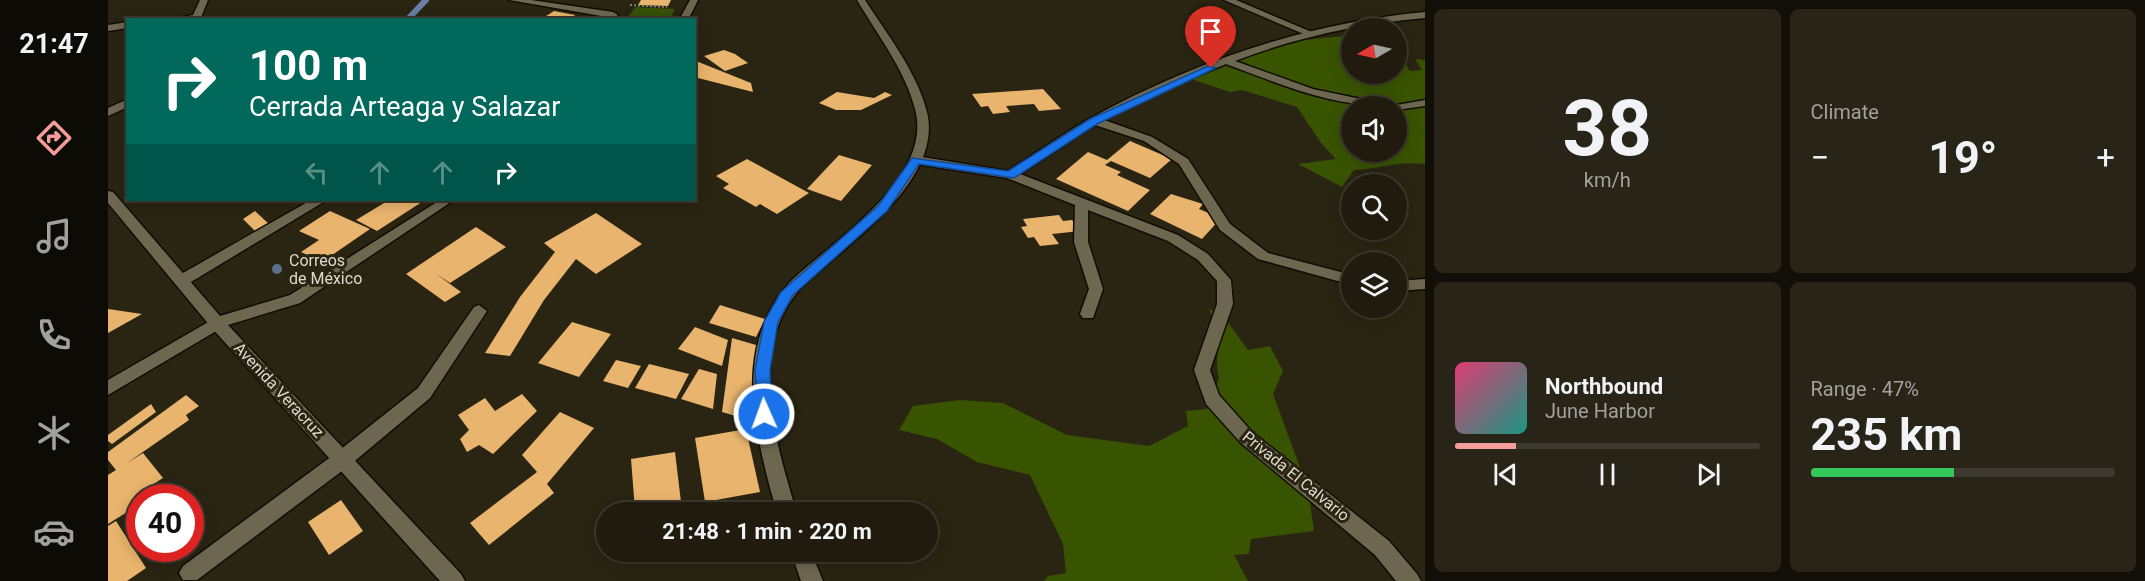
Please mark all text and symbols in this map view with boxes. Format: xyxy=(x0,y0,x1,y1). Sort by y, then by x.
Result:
pin xyxy=(1185,6,1236,68)
icon: arrive xyxy=(1194,15,1227,48)
north arrow xyxy=(1341,18,1407,84)
map controls xyxy=(1341,18,1407,318)
text: 21:47 xyxy=(19,28,89,60)
text: 100 m xyxy=(249,41,368,90)
icon: right xyxy=(150,42,228,120)
text: 38 xyxy=(1562,83,1652,174)
text: Cerrada Arteaga y Salazar xyxy=(249,91,560,123)
button: sound xyxy=(1341,96,1407,162)
text: Climate xyxy=(1811,100,1879,124)
icon: directions xyxy=(33,117,75,159)
text: 19° xyxy=(1928,131,1997,184)
text: − xyxy=(1811,138,1829,177)
text: + xyxy=(2096,138,2115,177)
icon: left xyxy=(300,156,333,189)
icon: ahead xyxy=(363,156,396,189)
icon: ahead xyxy=(426,156,459,189)
icon: right xyxy=(489,156,522,189)
text: km/h xyxy=(1584,168,1631,192)
button: search xyxy=(1341,174,1407,240)
icon: music xyxy=(33,215,75,257)
place label: Correos de México xyxy=(289,251,362,288)
button: layers xyxy=(1341,252,1407,318)
marker: Correos de México xyxy=(270,262,284,276)
icon: phone xyxy=(33,314,75,356)
street label: Avenida Veracruz xyxy=(230,338,328,442)
text: Northbound xyxy=(1545,374,1663,399)
text: Range · 47% xyxy=(1811,377,1919,401)
position arrow xyxy=(732,382,796,446)
text: June Harbor xyxy=(1545,399,1655,423)
text: 235 km xyxy=(1811,408,1962,461)
icon: climate xyxy=(33,412,75,454)
street label: Privada El Calvario xyxy=(1239,427,1353,525)
icon: previous xyxy=(1489,458,1522,491)
icon: pause xyxy=(1591,458,1624,491)
icon: next xyxy=(1692,458,1725,491)
speed limit sign: 40 xyxy=(126,484,204,562)
icon: car xyxy=(33,511,75,553)
text: 21:48 · 1 min · 220 m xyxy=(662,519,872,544)

